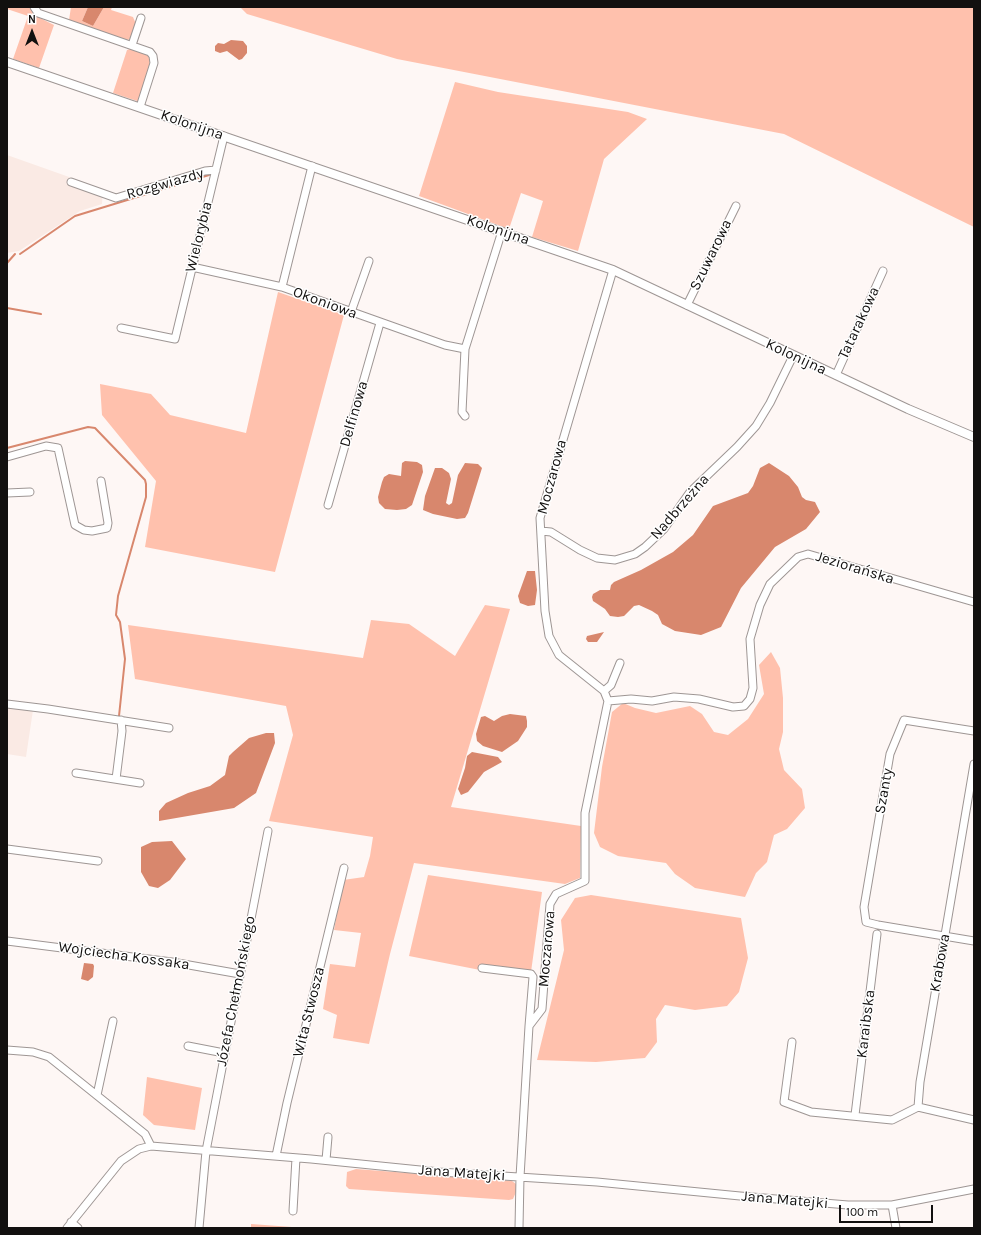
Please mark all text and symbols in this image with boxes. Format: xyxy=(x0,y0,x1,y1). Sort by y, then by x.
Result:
north arrow xyxy=(12,12,52,52)
text: N xyxy=(28,13,36,26)
street label: Kolonijna xyxy=(158,106,226,144)
street label: Rozgwiazdy xyxy=(124,164,206,204)
street label: Wielorybia xyxy=(182,200,216,274)
street label: Kolonijna xyxy=(464,211,532,249)
street label: Szuwarowa xyxy=(686,216,736,294)
street label: Okoniowa xyxy=(290,283,360,323)
street label: Tatarakowa xyxy=(834,284,884,362)
street label: Kolonijna xyxy=(763,335,829,379)
street label: Delfinowa xyxy=(336,379,372,449)
street label: Moczarowa xyxy=(533,438,571,516)
street label: Nadbrzeżna xyxy=(647,471,713,543)
street label: Jeziorańska xyxy=(814,548,896,588)
street label: Szanty xyxy=(871,767,897,815)
street label: Moczarowa xyxy=(535,910,559,988)
street label: Józefa Chełmońskiego xyxy=(213,914,259,1068)
street label: Krabowa xyxy=(926,932,954,994)
street label: Wojciecha Kossaka xyxy=(57,938,191,974)
street label: Wita Stwosza xyxy=(289,965,329,1059)
street label: Karaibska xyxy=(853,989,879,1059)
street label: Jana Matejki xyxy=(418,1161,506,1185)
street label: Jana Matejki xyxy=(741,1187,829,1213)
scale bar xyxy=(841,1197,935,1223)
text: 100 m xyxy=(846,1205,878,1219)

